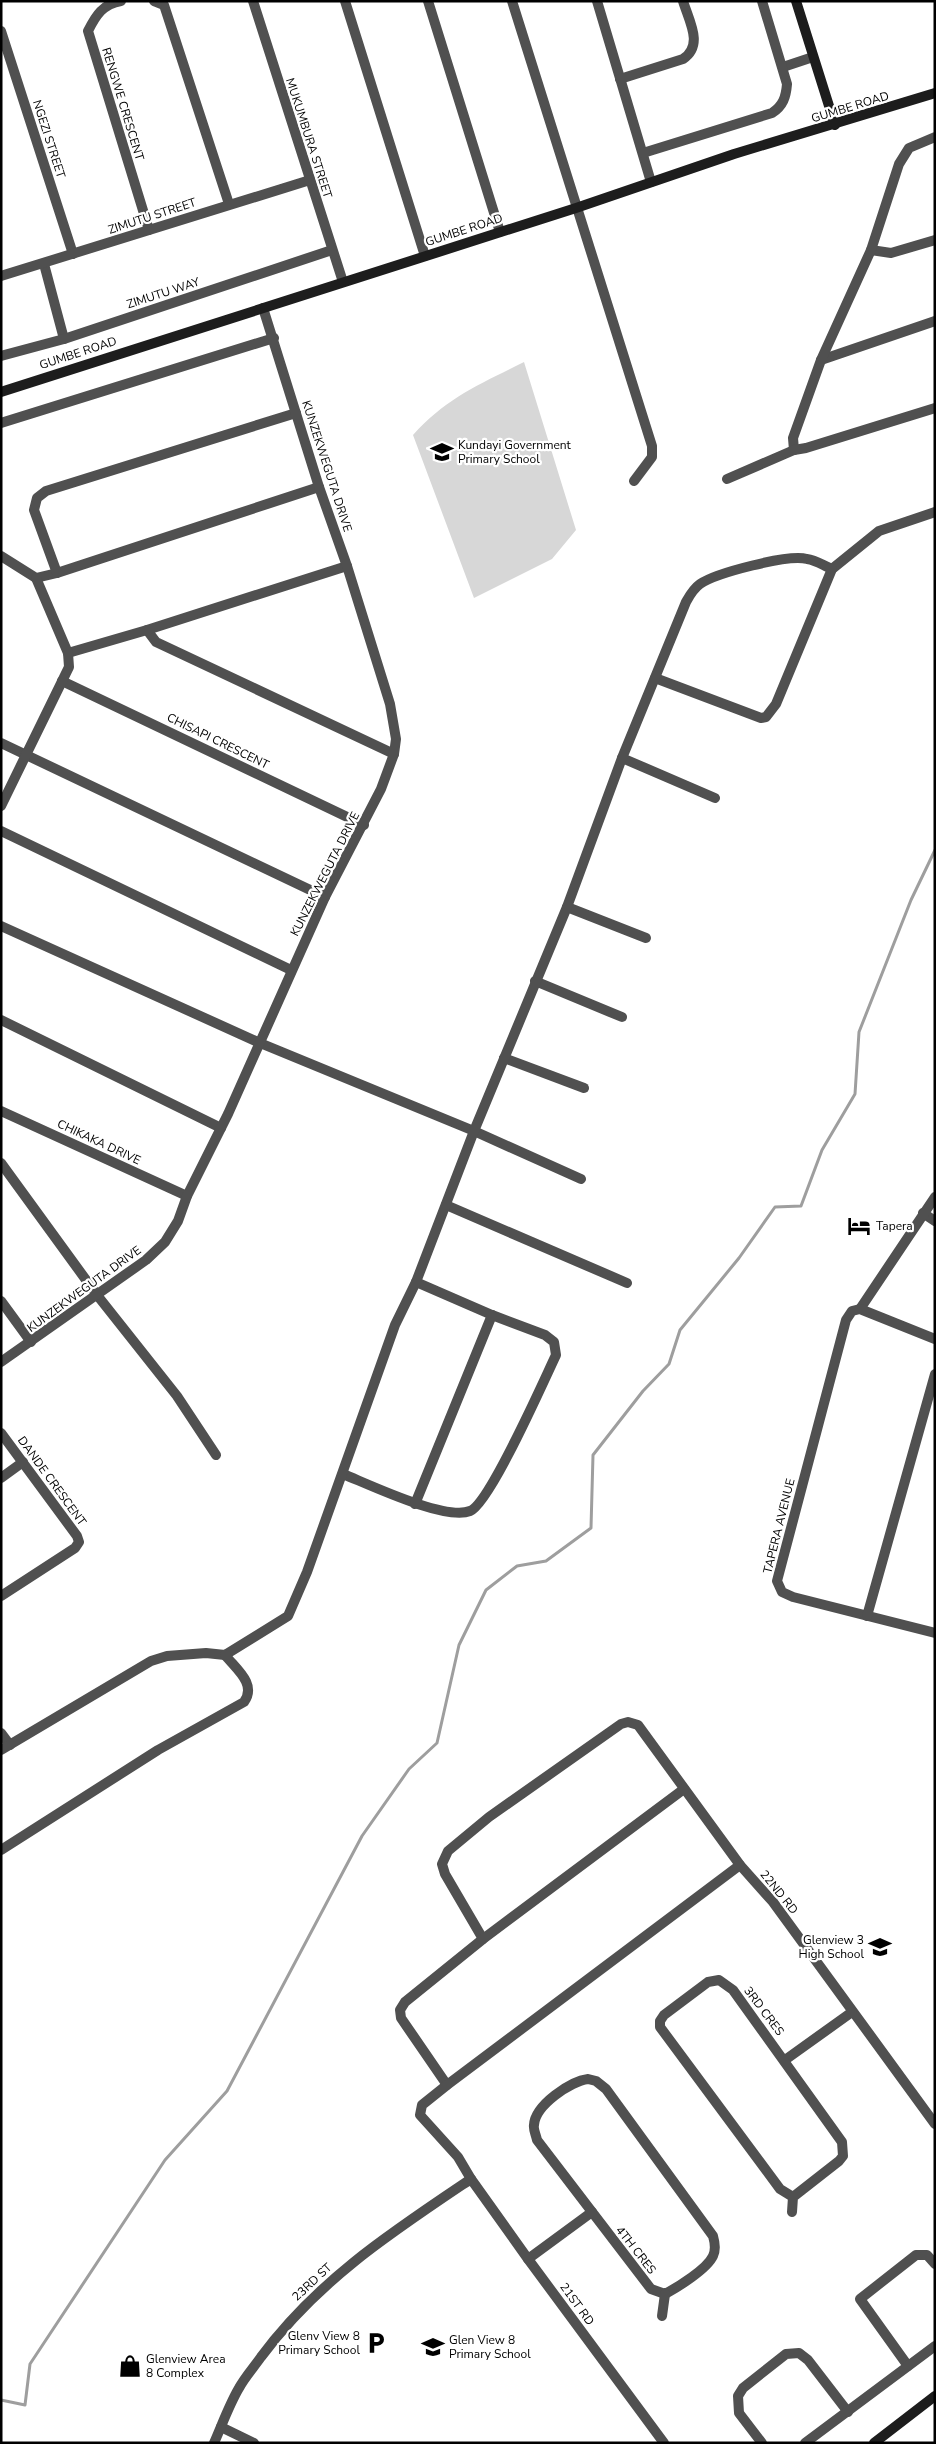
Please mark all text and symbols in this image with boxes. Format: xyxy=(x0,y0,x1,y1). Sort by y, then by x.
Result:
street label: RENGWE CRESCENT xyxy=(98,46,148,163)
street label: MUKUMBURA STREET xyxy=(282,76,336,201)
street label: GUMBE ROAD xyxy=(809,88,891,126)
street label: NGEZI STREET xyxy=(29,98,69,181)
street label: ZIMUTU STREET xyxy=(106,194,199,238)
street label: GUMBE ROAD xyxy=(423,210,505,250)
street label: ZIMUTU WAY xyxy=(124,273,202,312)
street label: GUMBE ROAD xyxy=(37,333,119,373)
street label: KUNZEKWEGUTA DRIVE xyxy=(298,398,356,534)
place label: Kundayi Government Primary School xyxy=(458,437,572,467)
school or university icon: Kundayi Government Primary School xyxy=(429,439,455,465)
street label: CHISAPI CRESCENT xyxy=(164,709,272,773)
street label: KUNZEKWEGUTA DRIVE xyxy=(287,809,363,939)
street label: CHIKAKA DRIVE xyxy=(55,1116,143,1168)
hotel icon: Tapera xyxy=(846,1213,872,1239)
place label: Tapera xyxy=(876,1218,913,1234)
street label: KUNZEKWEGUTA DRIVE xyxy=(24,1242,144,1336)
street label: DANDE CRESCENT xyxy=(14,1433,90,1530)
street label: TAPERA AVENUE xyxy=(759,1477,799,1575)
street label: 22ND RD xyxy=(756,1867,802,1917)
place label: Glenview 3 High School xyxy=(799,1932,864,1962)
school or university icon: Glenview 3 High School xyxy=(867,1934,893,1960)
street label: 3RD CRES xyxy=(740,1983,788,2039)
street label: 4TH CRES xyxy=(612,2223,660,2277)
street label: 23RD ST xyxy=(289,2259,336,2305)
street label: 21ST RD xyxy=(556,2280,598,2329)
place label: Glenv View 8 Primary School xyxy=(278,2328,360,2358)
parking icon: Glenv View 8 Primary School xyxy=(363,2330,389,2356)
place label: Glen View 8 Primary School xyxy=(449,2332,531,2362)
school or university icon: Glen View 8 Primary School xyxy=(420,2334,446,2360)
place label: Glenview Area 8 Complex xyxy=(146,2351,226,2381)
shop icon: Glenview Area 8 Complex xyxy=(117,2353,143,2379)

